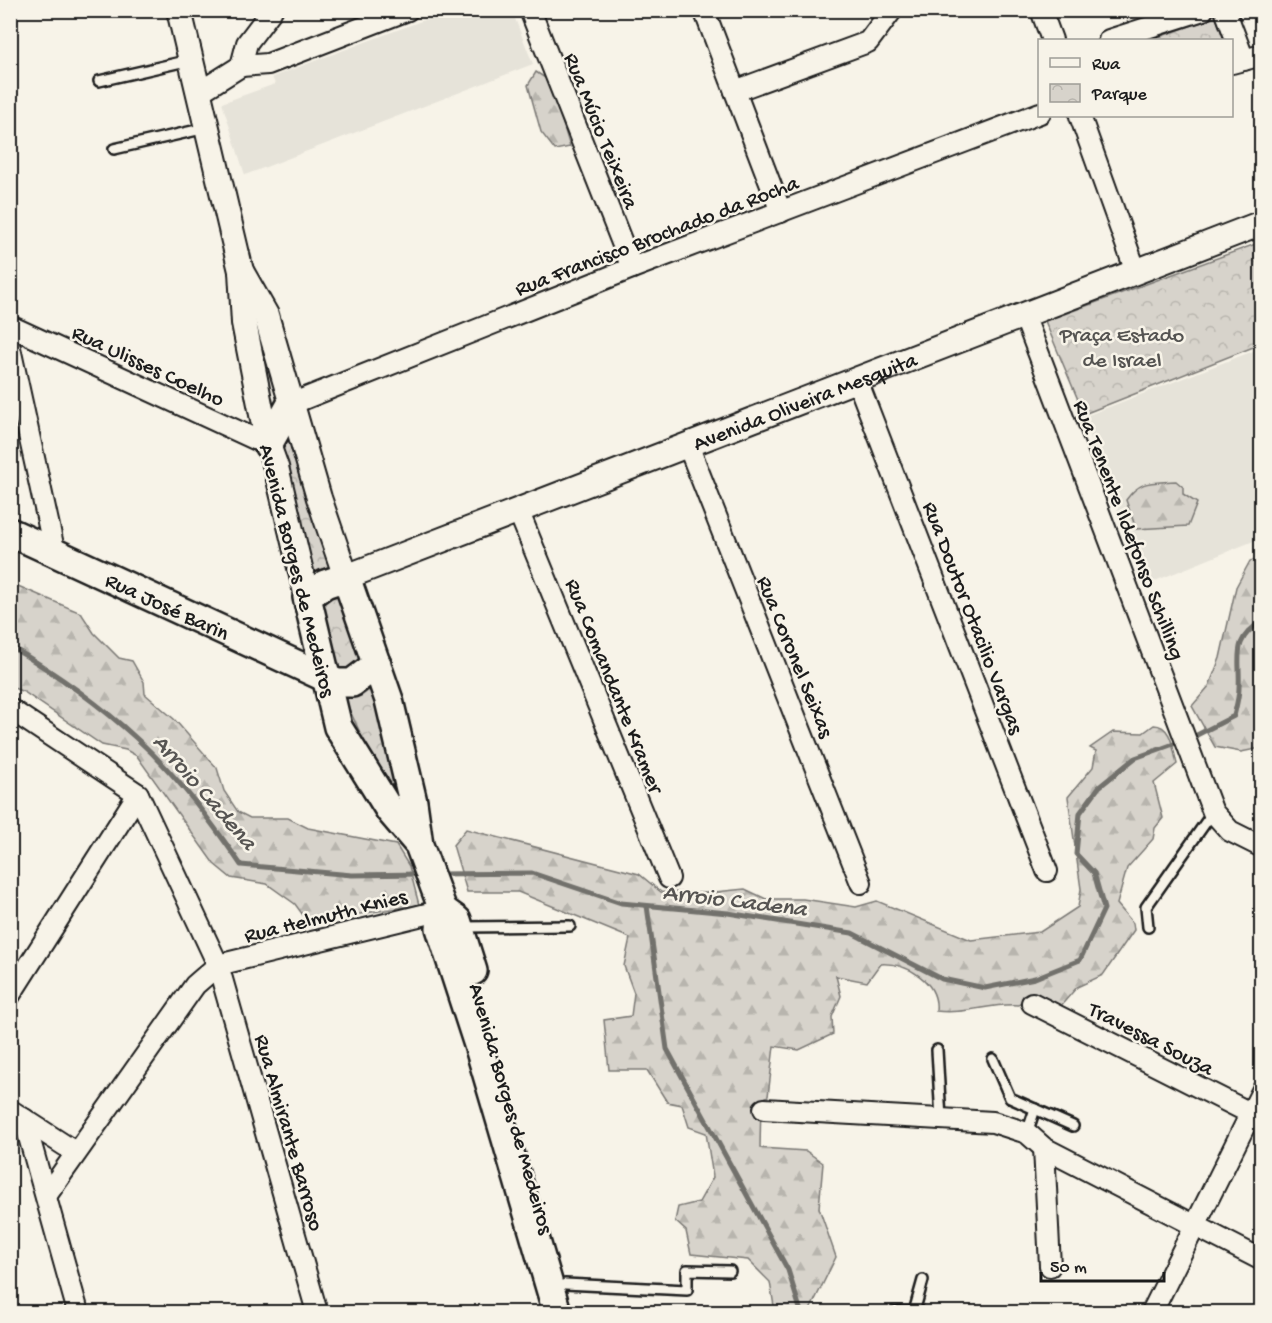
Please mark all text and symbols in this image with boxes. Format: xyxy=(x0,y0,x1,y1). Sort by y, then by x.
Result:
legend xyxy=(1038,39,1233,117)
street label: Rua Múcio Teixeira xyxy=(556,50,643,214)
text: Rua xyxy=(1092,55,1121,76)
text: Parque xyxy=(1091,85,1148,106)
street label: Rua Francisco Brochado da Rocha xyxy=(512,171,804,304)
street label: Rua Ulisses Coelho xyxy=(67,321,228,414)
park label: Praça Estado de Israel xyxy=(1059,324,1184,375)
street label: Avenida Oliveira Mesquita xyxy=(690,348,922,459)
street label: Rua Tenente Ildefonso Schilling xyxy=(1066,397,1189,664)
street label: Avenida Borges de Medeiros xyxy=(251,442,339,701)
street label: Rua Doutor Otacilio Vargas xyxy=(915,499,1028,739)
street label: Rua José Barin xyxy=(100,569,233,649)
street label: Rua Coronel Seixas xyxy=(749,573,838,743)
street label: Rua Comandante Kramer xyxy=(557,576,668,800)
water label: Arroio Cadena xyxy=(145,729,263,859)
water label: Arroio Cadena xyxy=(661,879,810,926)
street label: Rua Helmuth Knies xyxy=(242,885,411,951)
street label: Avenida Borges de Medeiros xyxy=(461,981,558,1238)
street label: Travessa Souza xyxy=(1081,997,1218,1084)
street label: Rua Almirante Barroso xyxy=(247,1032,328,1234)
scale bar xyxy=(1041,1245,1164,1283)
text: 50 m xyxy=(1050,1258,1087,1279)

